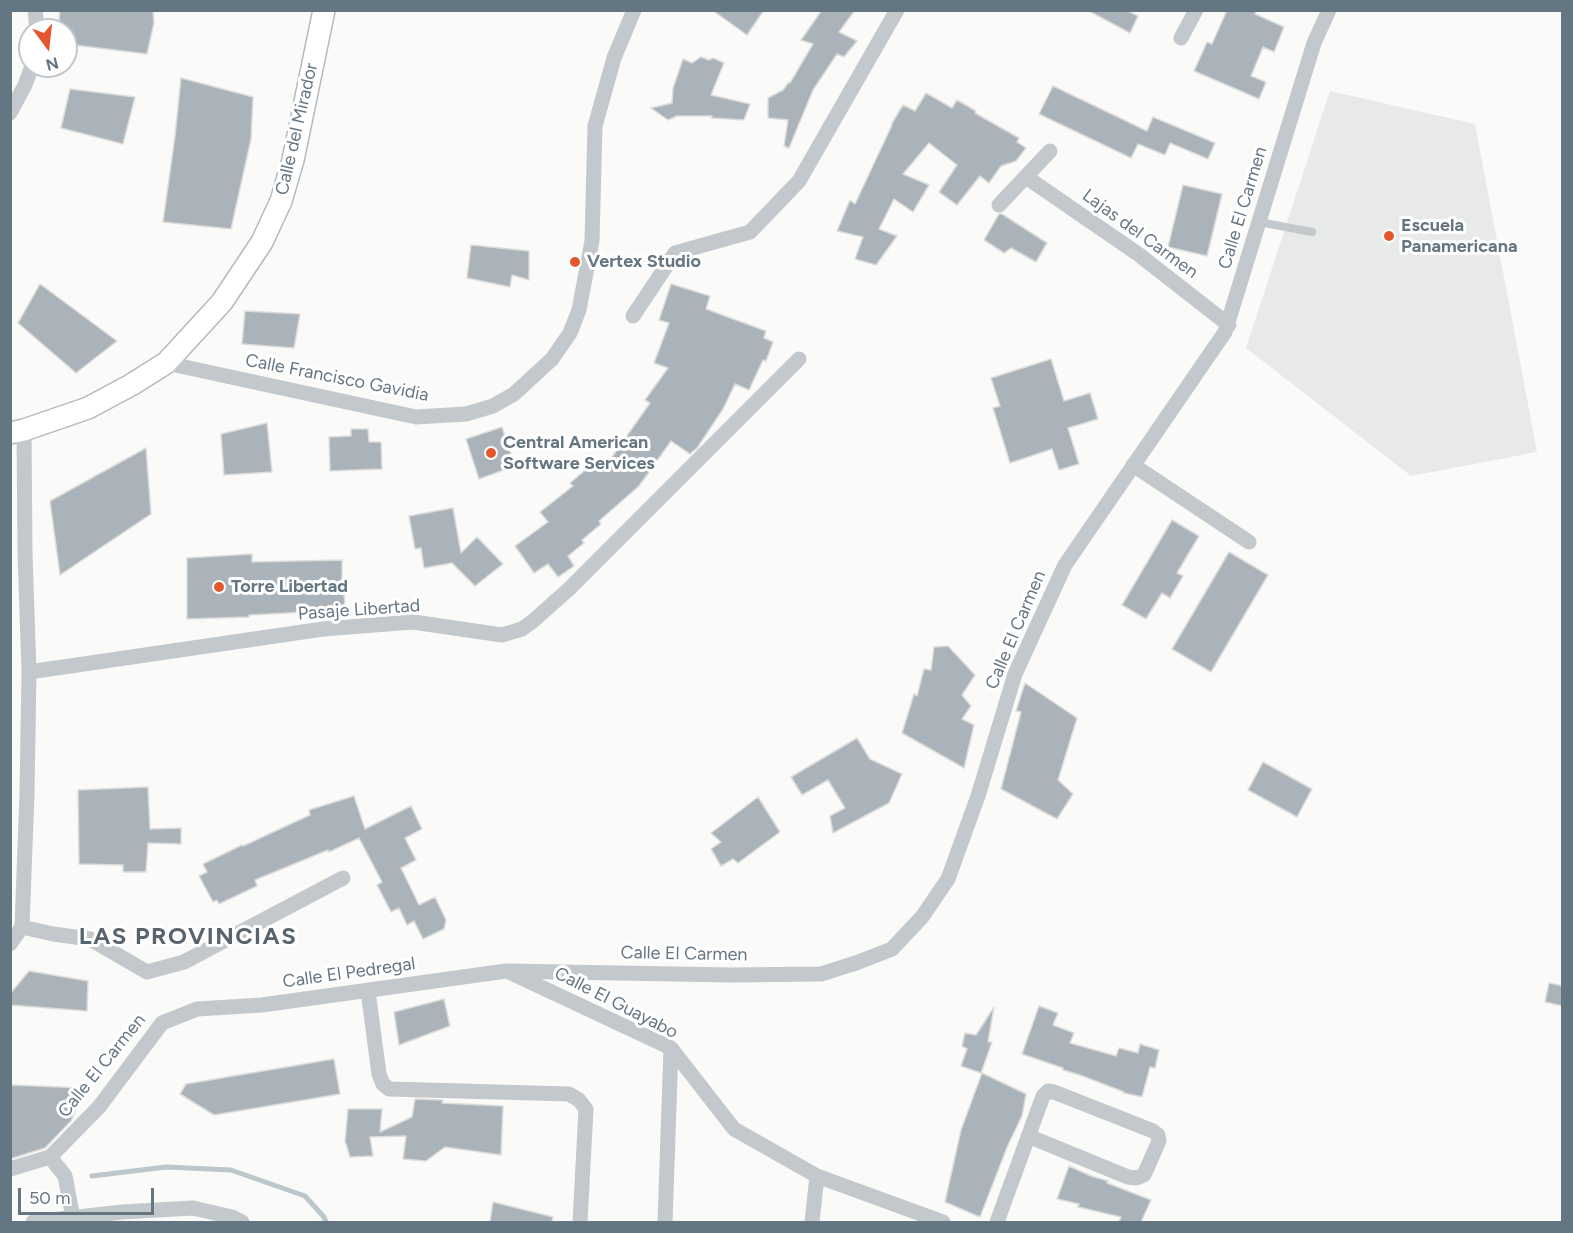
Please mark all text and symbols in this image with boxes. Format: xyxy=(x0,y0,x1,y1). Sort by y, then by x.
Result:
north arrow xyxy=(18,18,78,78)
text: N xyxy=(44,53,61,75)
street label: Calle del Mirador xyxy=(271,61,323,197)
street label: Calle El Carmen xyxy=(1214,144,1272,272)
street label: Lajas del Carmen xyxy=(1078,185,1202,283)
place label: Escuela Panamericana xyxy=(1401,215,1518,258)
marker: Escuela Panamericana xyxy=(1382,229,1396,243)
place label: Vertex Studio xyxy=(587,251,701,273)
marker: Vertex Studio xyxy=(568,255,582,269)
street label: Calle Francisco Gavidia xyxy=(243,350,431,406)
place label: Central American Software Services xyxy=(503,432,655,474)
marker: Central American Software Services xyxy=(484,446,498,460)
street label: Calle El Carmen xyxy=(981,567,1051,693)
place label: Torre Libertad xyxy=(231,576,348,598)
marker: Torre Libertad xyxy=(212,580,226,594)
street label: Pasaje Libertad xyxy=(297,595,421,625)
district label: LAS PROVINCIAS xyxy=(79,923,297,951)
street label: Calle El Carmen xyxy=(620,942,748,966)
street label: Calle El Pedregal xyxy=(281,953,417,993)
street label: Calle El Guayabo xyxy=(551,963,681,1043)
street label: Calle El Carmen xyxy=(54,1010,150,1122)
scale bar xyxy=(21,1176,158,1214)
text: 50 m xyxy=(29,1187,71,1209)

